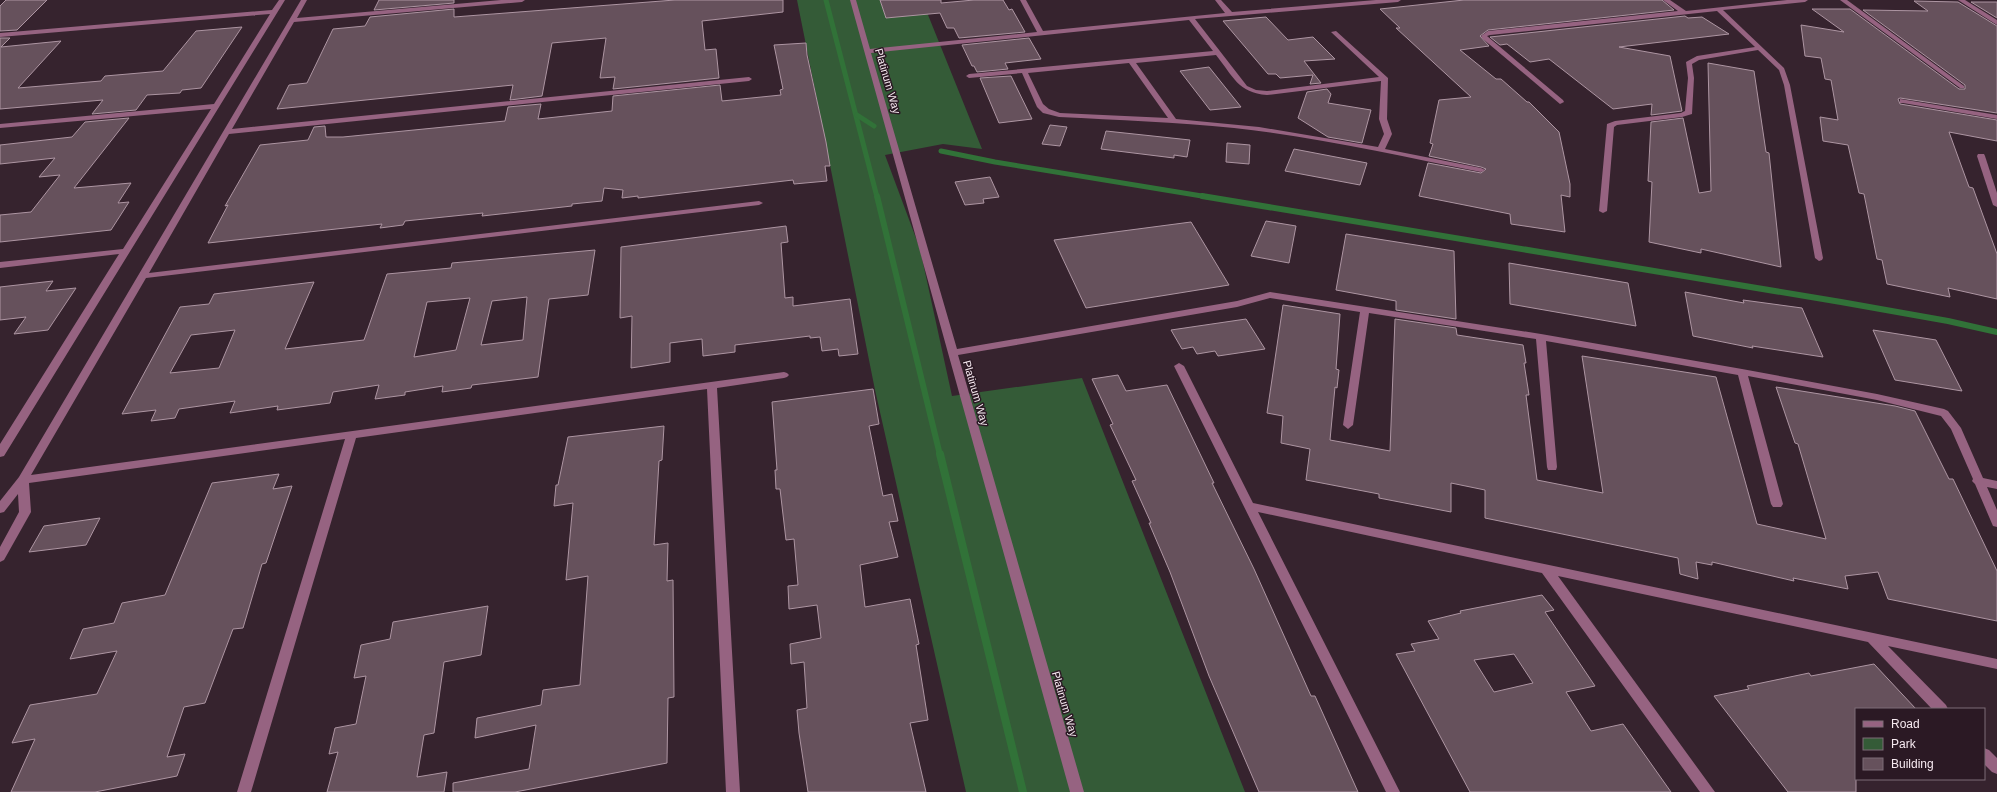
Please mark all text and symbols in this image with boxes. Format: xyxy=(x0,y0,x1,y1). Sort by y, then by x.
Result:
street label: Platinum Way xyxy=(873,47,903,116)
street label: Platinum Way xyxy=(961,359,991,428)
street label: Platinum Way xyxy=(1050,670,1080,739)
legend xyxy=(1855,708,1985,780)
text: Road xyxy=(1891,717,1920,731)
text: Park xyxy=(1891,737,1917,751)
text: Building xyxy=(1891,757,1934,771)

